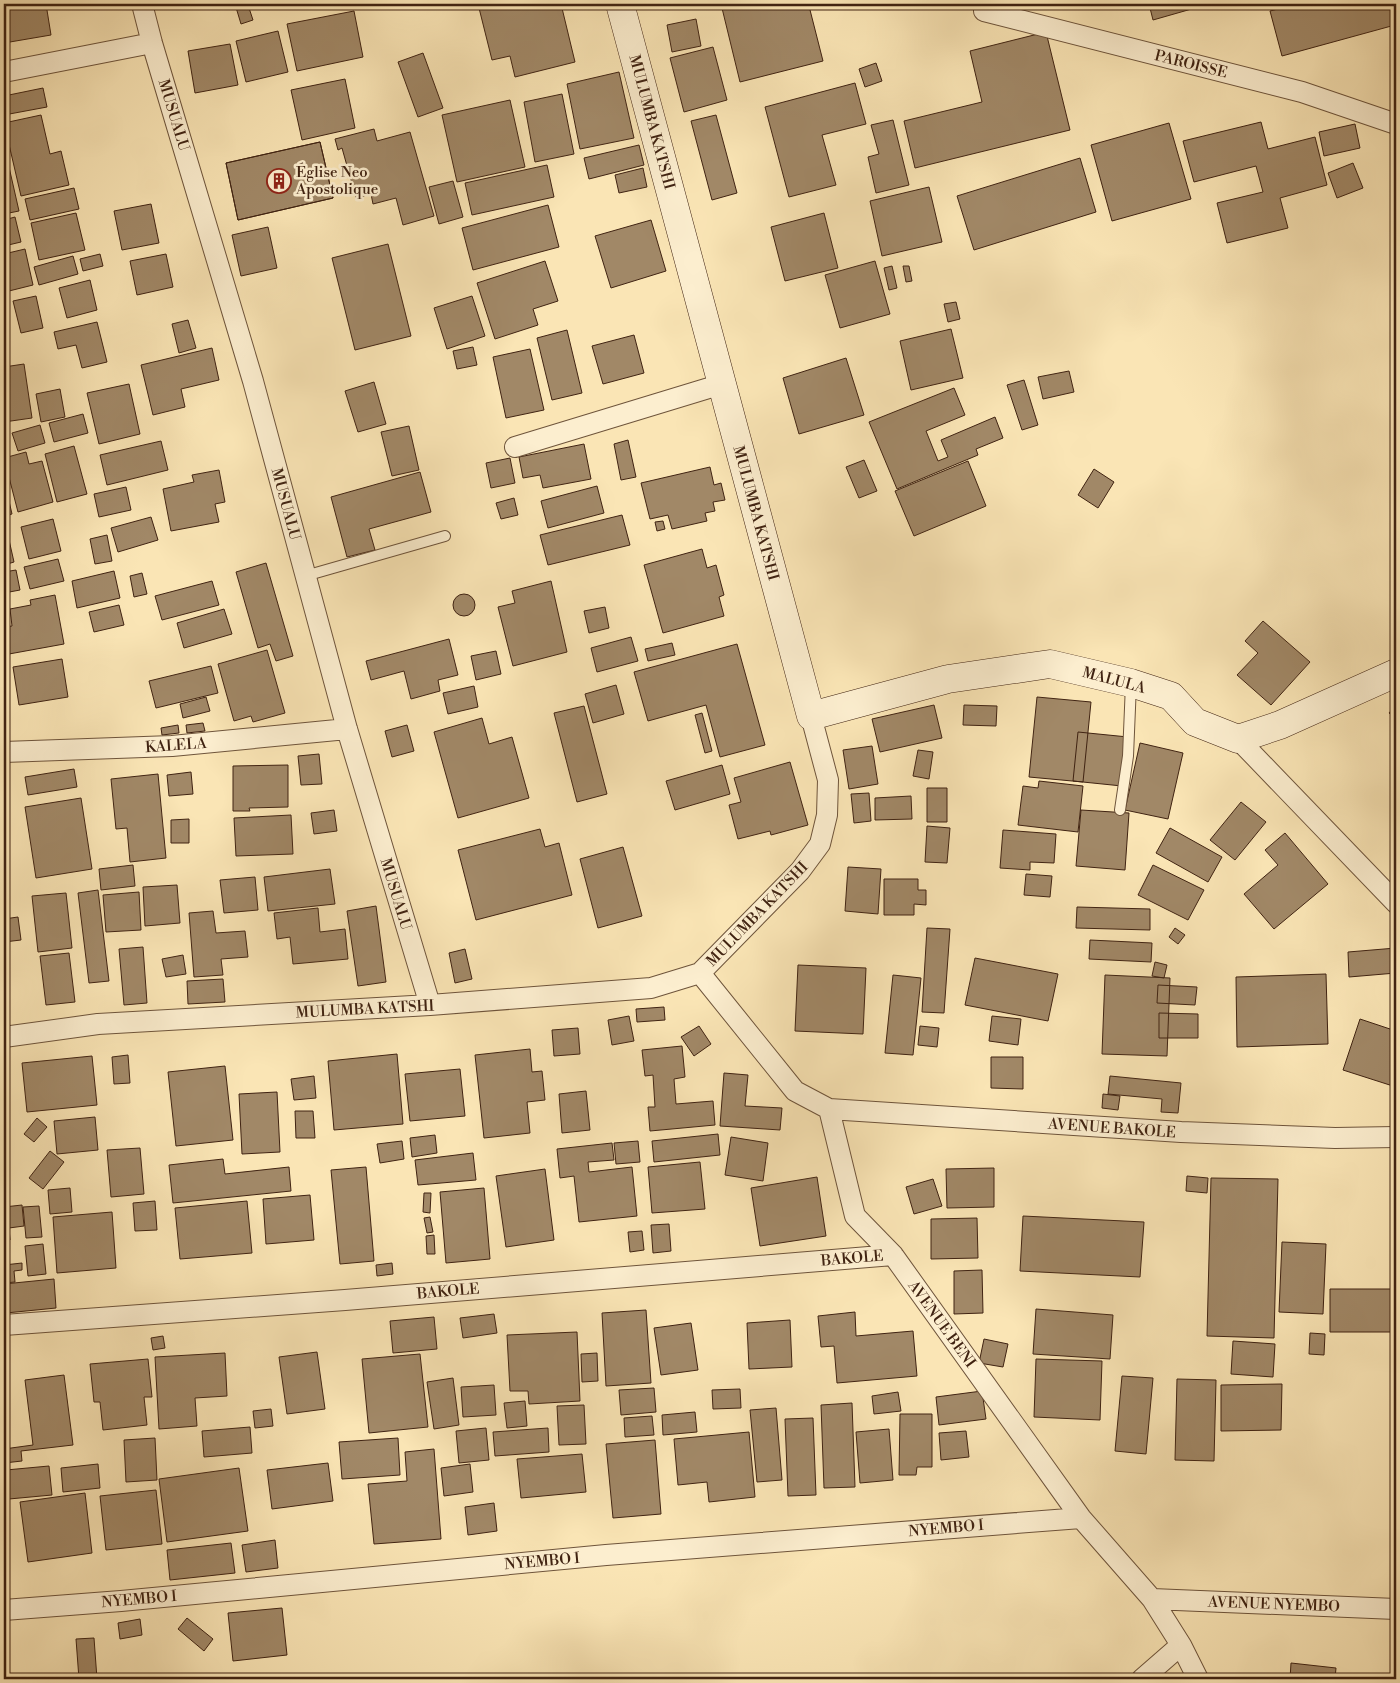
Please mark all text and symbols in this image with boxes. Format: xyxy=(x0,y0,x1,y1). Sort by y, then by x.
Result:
street label: PAROISSE xyxy=(1152,46,1229,83)
street label: MULUMBA KATSHI xyxy=(624,53,679,192)
street label: MUSUALU xyxy=(154,77,193,153)
place label: Église Neo Apostolique xyxy=(295,162,378,199)
building icon: Église Neo Apostolique xyxy=(266,168,292,194)
street label: MULUMBA KATSHI xyxy=(728,444,783,583)
street label: MUSUALU xyxy=(267,466,304,542)
street label: MALULA xyxy=(1080,663,1148,698)
street label: KALELA xyxy=(145,734,208,757)
street label: MUSUALU xyxy=(376,856,415,932)
street label: MULUMBA KATSHI xyxy=(702,858,813,971)
street label: MULUMBA KATSHI xyxy=(295,996,435,1023)
street label: AVENUE BAKOLE xyxy=(1046,1114,1177,1142)
street label: BAKOLE xyxy=(819,1246,884,1271)
street label: AVENUE BENI xyxy=(903,1276,980,1372)
street label: BAKOLE xyxy=(415,1279,480,1304)
street label: NYEMBO I xyxy=(908,1516,985,1541)
street label: NYEMBO I xyxy=(504,1549,581,1574)
street label: NYEMBO I xyxy=(101,1587,178,1612)
street label: AVENUE NYEMBO xyxy=(1207,1593,1341,1616)

